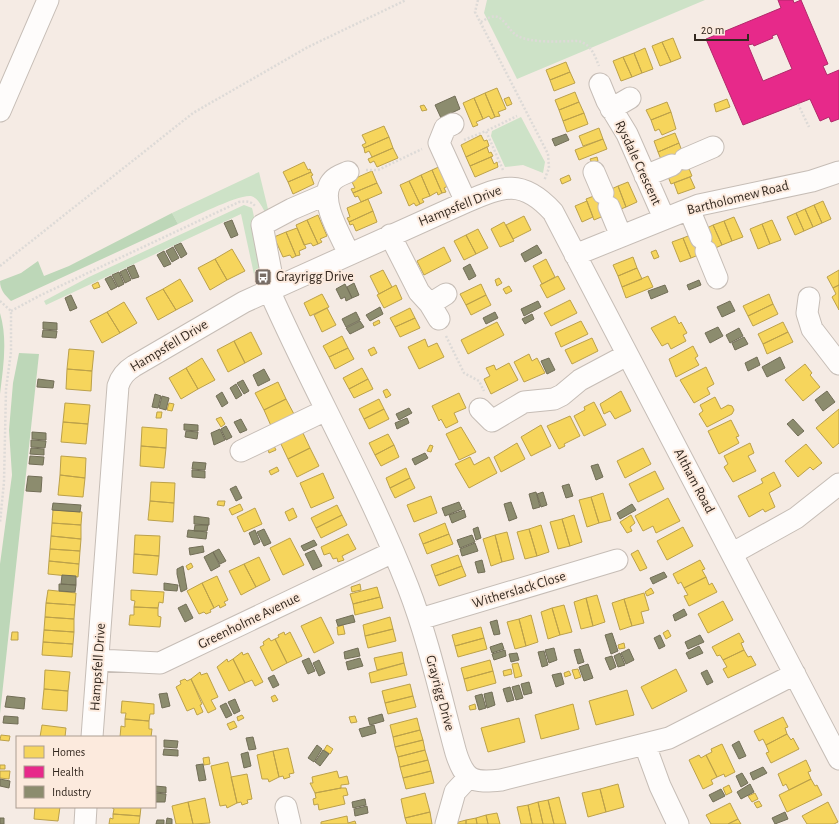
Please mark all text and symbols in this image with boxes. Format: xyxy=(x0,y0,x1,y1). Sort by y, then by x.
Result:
scale bar xyxy=(695,16,748,42)
text: 20 m xyxy=(701,24,724,36)
street label: Rysdale Crescent xyxy=(612,119,664,208)
street label: Bartholomew Road xyxy=(686,179,790,217)
street label: Hampsfell Drive xyxy=(417,183,503,229)
bus stop icon: Grayrigg Drive xyxy=(253,267,273,287)
place label: Grayrigg Drive xyxy=(276,270,354,284)
street label: Hampsfell Drive xyxy=(128,317,210,375)
street label: Altham Road xyxy=(671,446,717,516)
street label: Witherslack Close xyxy=(471,569,567,611)
street label: Greenholme Avenue xyxy=(196,590,302,652)
street label: Hampsfell Drive xyxy=(88,623,108,711)
street label: Grayrigg Drive xyxy=(423,654,457,732)
legend xyxy=(16,736,156,808)
text: Homes xyxy=(52,746,85,758)
text: Health xyxy=(52,766,84,778)
text: Industry xyxy=(52,786,91,799)

